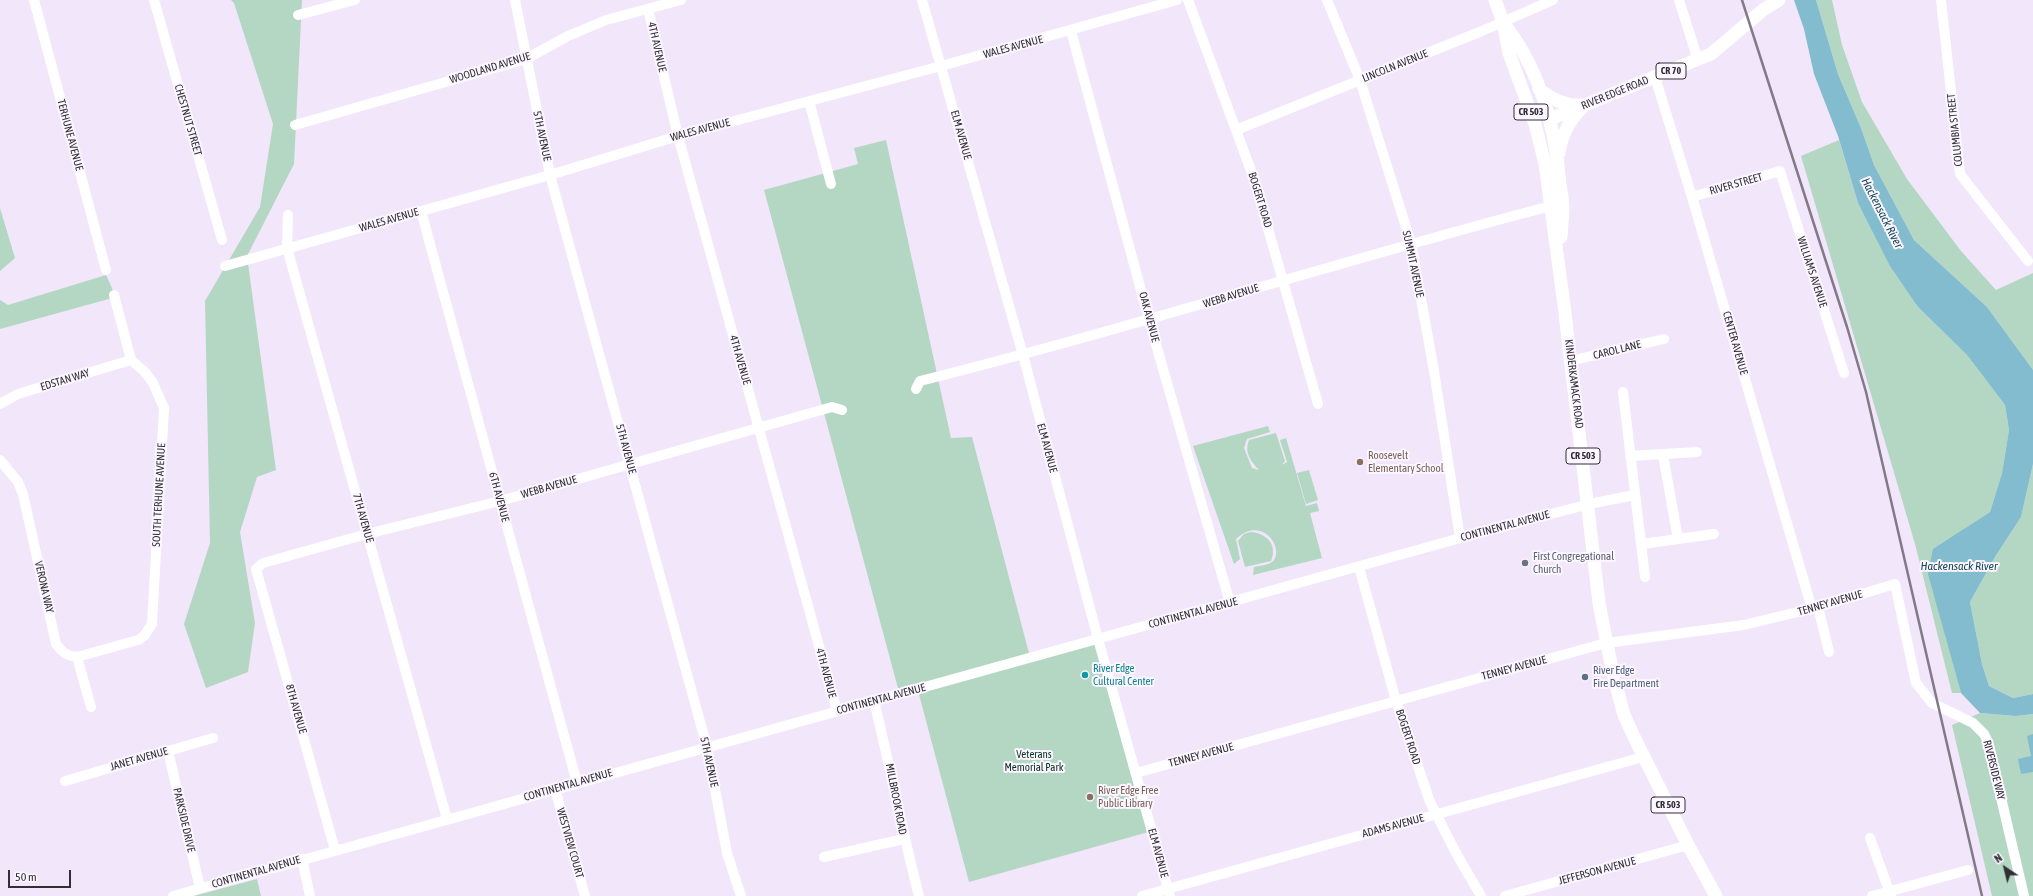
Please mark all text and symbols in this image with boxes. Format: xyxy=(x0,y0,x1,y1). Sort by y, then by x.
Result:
street label: 4TH AVENUE xyxy=(645,21,669,73)
street label: WALES AVENUE xyxy=(982,33,1044,61)
street label: LINCOLN AVENUE xyxy=(1360,47,1430,85)
street label: WOODLAND AVENUE xyxy=(448,49,532,87)
road number: CR 70 xyxy=(1656,63,1686,79)
street label: RIVER EDGE ROAD xyxy=(1579,73,1651,113)
street label: CHESTNUT STREET xyxy=(171,83,205,157)
street label: COLUMBIA STREET xyxy=(1945,93,1965,167)
street label: TERHUNE AVENUE xyxy=(54,98,86,172)
road number: CR 503 xyxy=(1514,104,1548,120)
street label: ELM AVENUE xyxy=(948,109,974,161)
street label: 5TH AVENUE xyxy=(530,110,554,162)
street label: WALES AVENUE xyxy=(669,116,731,144)
street label: RIVER STREET xyxy=(1708,170,1764,198)
street label: BOGERT ROAD xyxy=(1245,171,1275,229)
water label: Hackensack River xyxy=(1858,175,1906,251)
street label: WALES AVENUE xyxy=(358,205,420,235)
street label: SUMMIT AVENUE xyxy=(1399,229,1427,299)
street label: WILLIAMS AVENUE xyxy=(1794,235,1830,309)
street label: WEBB AVENUE xyxy=(1202,281,1260,311)
street label: OAK AVENUE xyxy=(1136,290,1162,344)
street label: CENTER AVENUE xyxy=(1720,310,1750,376)
street label: 4TH AVENUE xyxy=(727,334,753,386)
street label: CAROL LANE xyxy=(1592,338,1642,362)
street label: KINDERKAMACK ROAD xyxy=(1562,339,1586,429)
street label: EDSTAN WAY xyxy=(39,366,91,394)
street label: ELM AVENUE xyxy=(1034,422,1060,474)
street label: 5TH AVENUE xyxy=(613,423,639,475)
street label: SOUTH TERHUNE AVENUE xyxy=(150,443,168,547)
road number: CR 503 xyxy=(1566,448,1600,464)
place label: Roosevelt Elementary School xyxy=(1368,449,1444,475)
marker: Roosevelt Elementary School xyxy=(1355,457,1365,467)
street label: 6TH AVENUE xyxy=(486,471,512,523)
street label: WEBB AVENUE xyxy=(520,473,578,501)
street label: 7TH AVENUE xyxy=(350,492,376,544)
street label: CONTINENTAL AVENUE xyxy=(1459,508,1551,544)
place label: First Congregational Church xyxy=(1533,550,1614,576)
marker: First Congregational Church xyxy=(1520,558,1530,568)
water label: Hackensack River xyxy=(1920,559,1998,573)
street label: VERONA WAY xyxy=(32,560,56,614)
street label: TENNEY AVENUE xyxy=(1796,587,1864,619)
street label: CONTINENTAL AVENUE xyxy=(1147,595,1239,631)
street label: 4TH AVENUE xyxy=(813,647,839,699)
street label: TENNEY AVENUE xyxy=(1480,653,1548,683)
place label: River Edge Cultural Center xyxy=(1093,662,1154,688)
place label: River Edge Fire Department xyxy=(1593,664,1659,690)
marker: River Edge Cultural Center xyxy=(1080,670,1090,680)
marker: River Edge Fire Department xyxy=(1580,672,1590,682)
street label: CONTINENTAL AVENUE xyxy=(835,681,927,717)
street label: 8TH AVENUE xyxy=(283,683,309,735)
street label: BOGERT ROAD xyxy=(1393,708,1423,766)
street label: 5TH AVENUE xyxy=(697,736,721,788)
street label: RIVERSIDE WAY xyxy=(1980,739,2008,801)
street label: TENNEY AVENUE xyxy=(1167,740,1235,770)
street label: JANET AVENUE xyxy=(109,744,169,774)
park label: Veterans Memorial Park xyxy=(1004,748,1064,774)
street label: MILLBROOK ROAD xyxy=(883,762,909,836)
street label: CONTINENTAL AVENUE xyxy=(522,766,614,804)
place label: River Edge Free Public Library xyxy=(1098,784,1158,810)
street label: PARKSIDE DRIVE xyxy=(170,787,198,853)
marker: River Edge Free Public Library xyxy=(1085,792,1095,802)
road number: CR 503 xyxy=(1651,797,1685,813)
street label: WESTVIEW COURT xyxy=(554,806,586,880)
street label: ADAMS AVENUE xyxy=(1361,811,1425,841)
street label: ELM AVENUE xyxy=(1145,827,1171,879)
north arrow xyxy=(1985,848,2025,888)
text: N xyxy=(1992,851,2004,865)
street label: CONTINENTAL AVENUE xyxy=(210,853,302,891)
street label: JEFFERSON AVENUE xyxy=(1557,854,1637,888)
scale bar xyxy=(10,862,73,888)
text: 50 m xyxy=(15,870,37,884)

